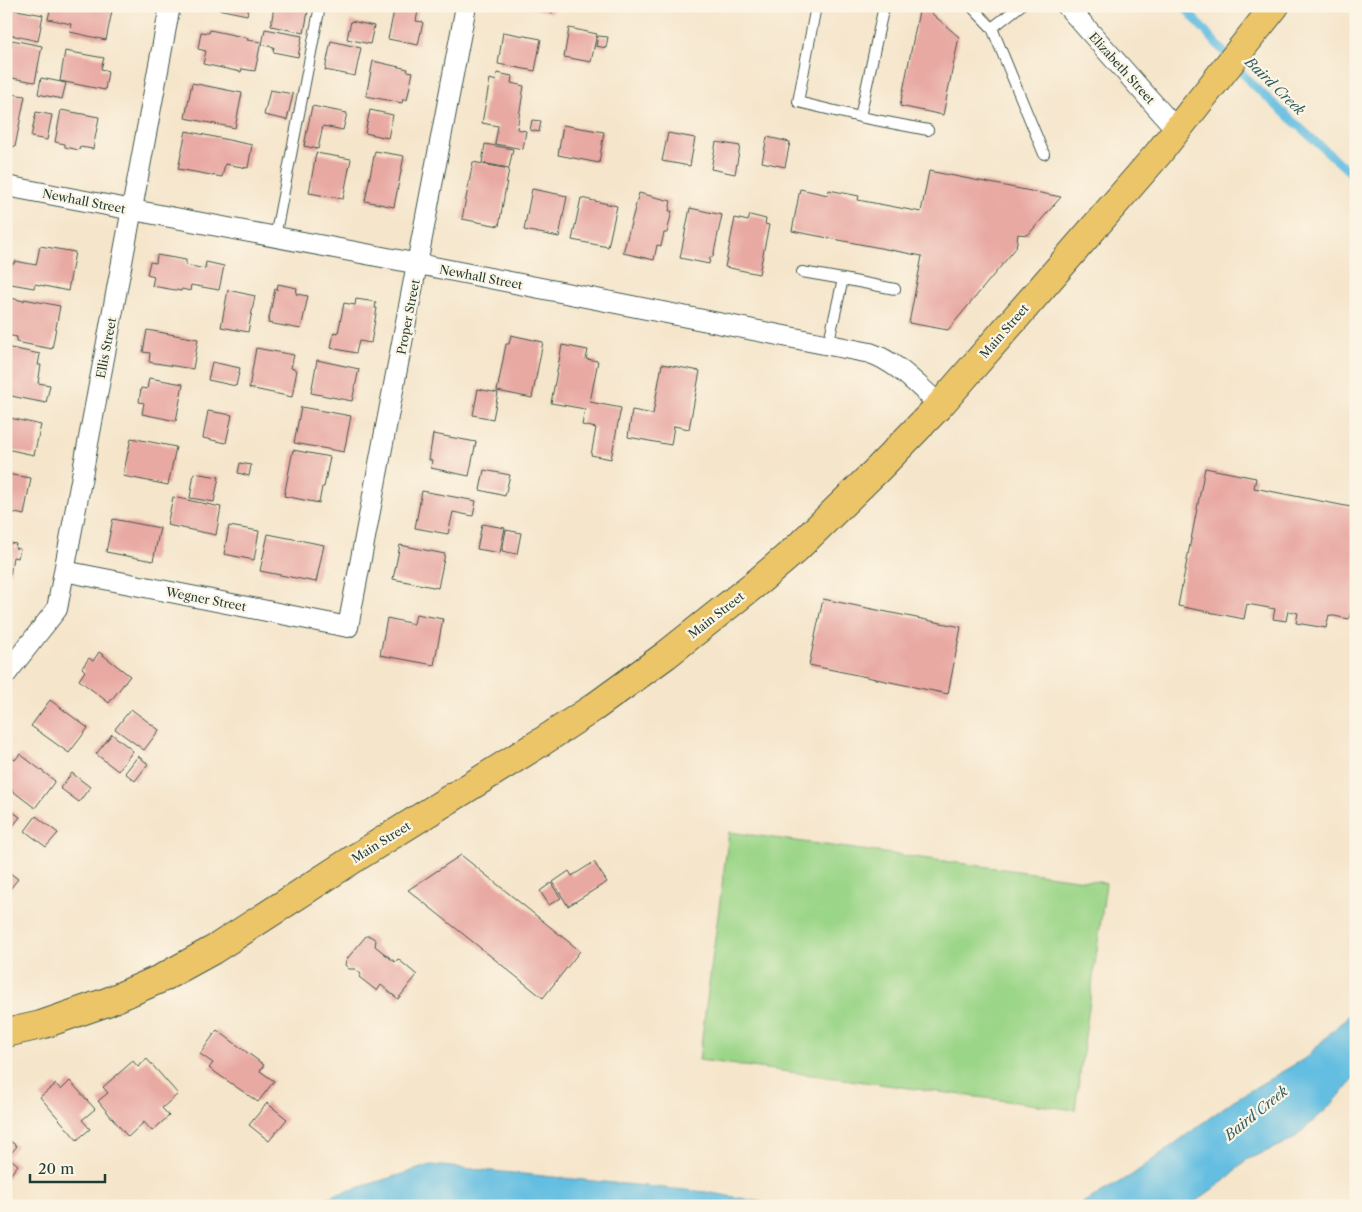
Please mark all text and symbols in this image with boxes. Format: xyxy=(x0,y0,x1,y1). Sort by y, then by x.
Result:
street label: Elizabeth Street xyxy=(1086,29,1159,107)
water label: Baird Creek xyxy=(1241,52,1309,119)
street label: Newhall Street xyxy=(41,186,127,217)
street label: Newhall Street xyxy=(438,262,524,293)
street label: Proper Street xyxy=(393,277,423,356)
street label: Main Street xyxy=(976,300,1032,361)
street label: Ellis Street xyxy=(93,316,119,380)
street label: Wegner Street xyxy=(164,584,248,614)
street label: Main Street xyxy=(685,588,748,641)
street label: Main Street xyxy=(349,818,414,866)
water label: Baird Creek xyxy=(1220,1082,1292,1145)
scale bar xyxy=(30,1152,105,1184)
text: 20 m xyxy=(38,1159,74,1178)

